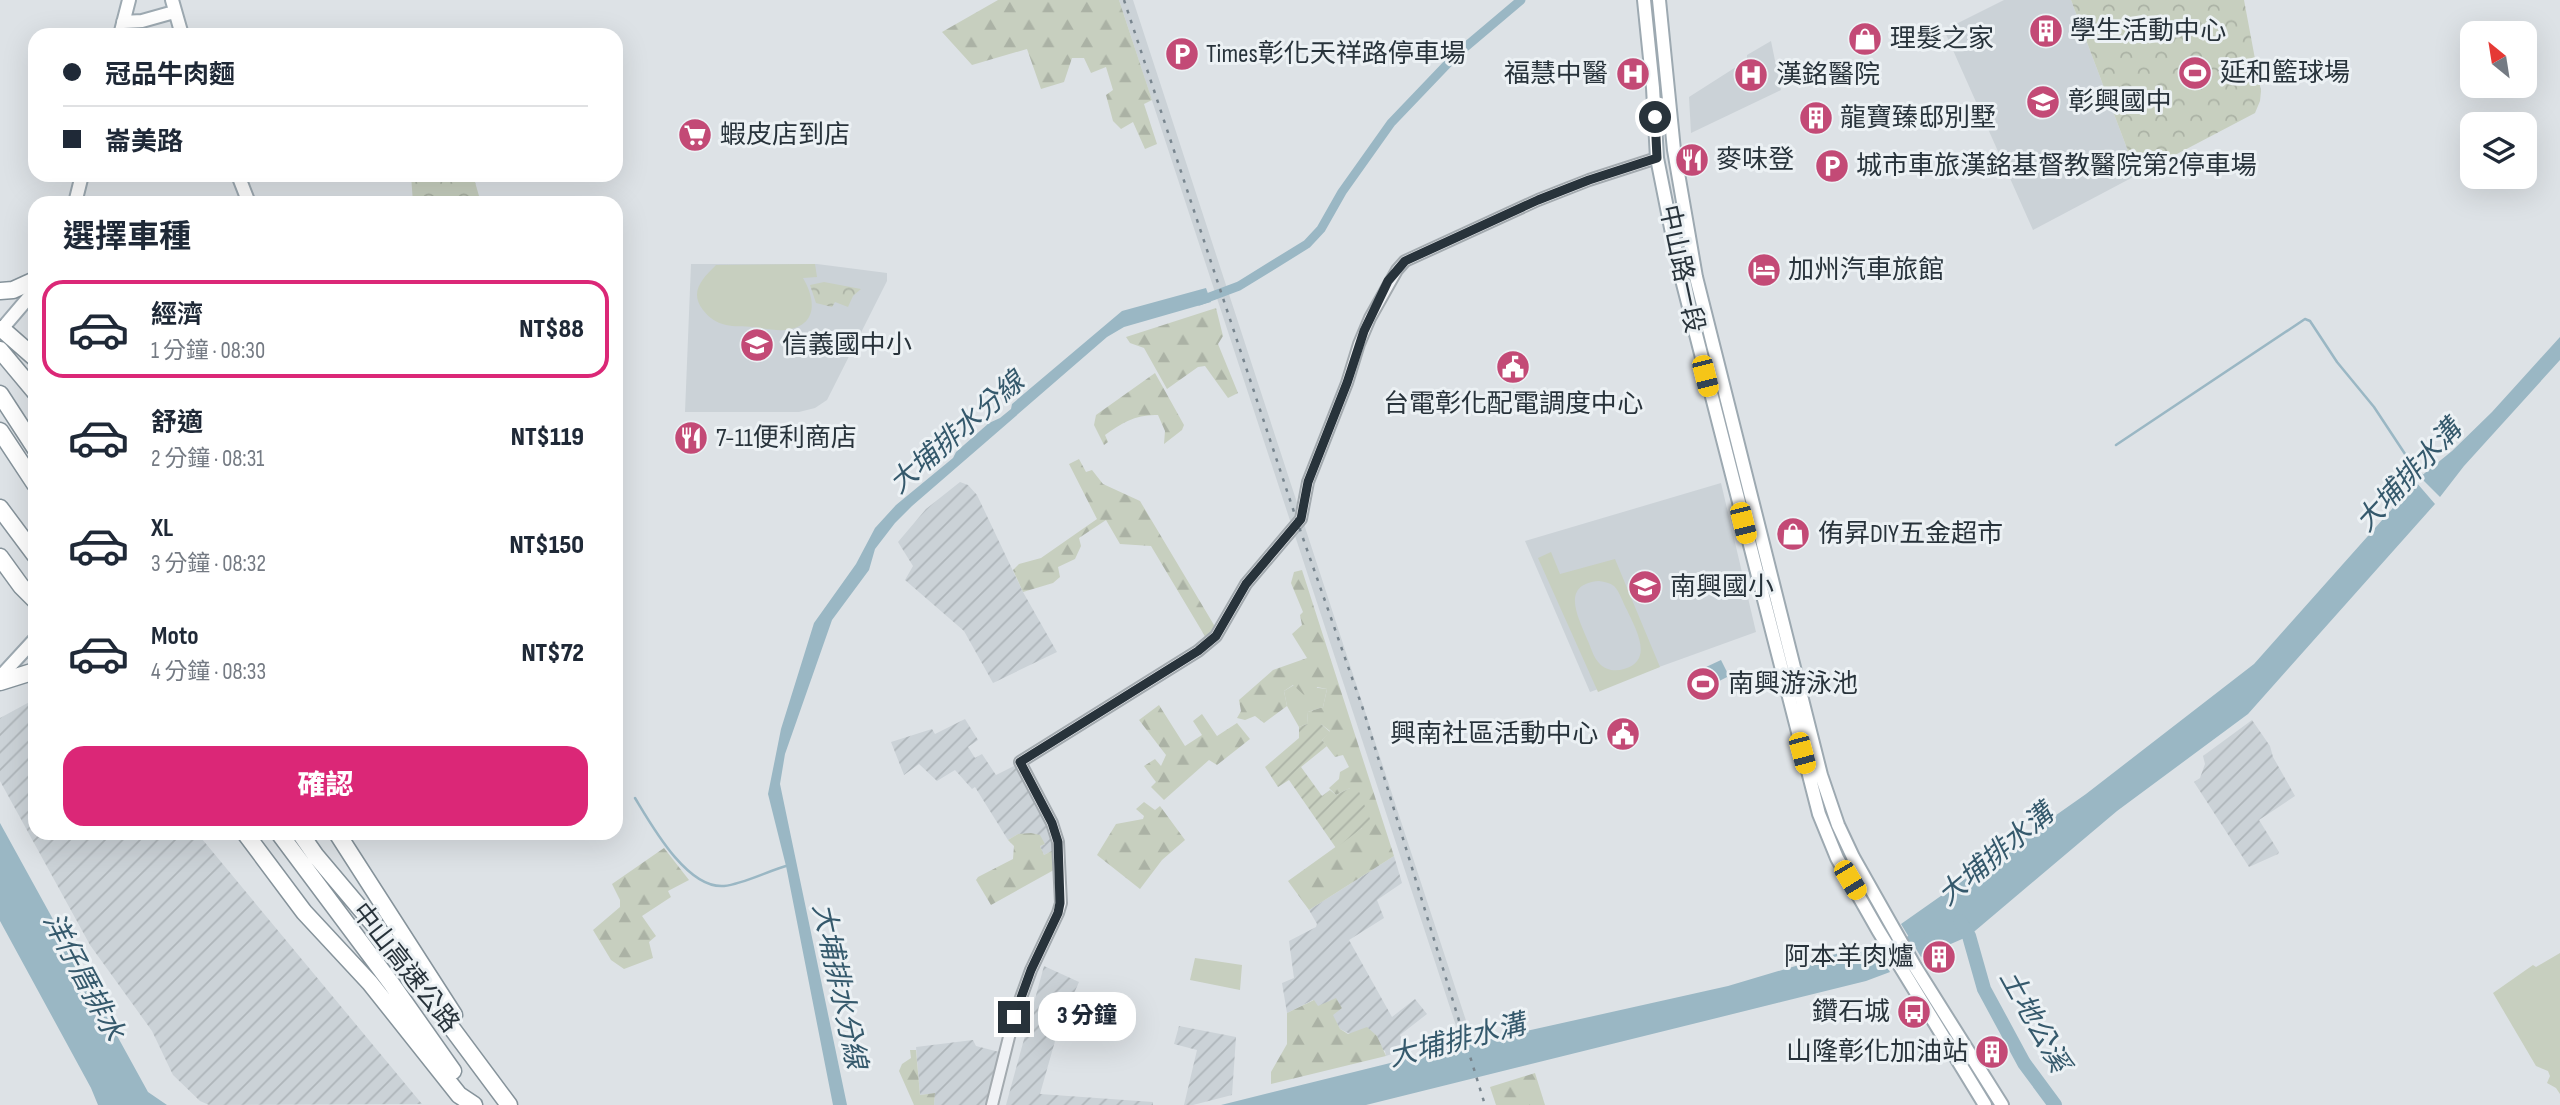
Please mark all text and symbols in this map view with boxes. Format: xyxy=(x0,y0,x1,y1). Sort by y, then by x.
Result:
building icon: 學生活動中心 xyxy=(2027,12,2065,50)
place label: 學生活動中心 xyxy=(2070,16,2226,47)
shop icon: 理髮之家 xyxy=(1846,20,1884,58)
north arrow xyxy=(2460,21,2538,98)
map controls xyxy=(2460,21,2537,189)
place label: 理髮之家 xyxy=(1890,24,1994,55)
parking icon: Times彰化天祥路停車場 xyxy=(1163,35,1201,73)
place label: Times彰化天祥路停車場 xyxy=(1206,39,1466,70)
sports icon: 延和籃球場 xyxy=(2176,54,2214,92)
hospital icon: 福慧中醫 xyxy=(1614,55,1652,93)
hospital icon: 漢銘醫院 xyxy=(1732,56,1770,94)
place label: 延和籃球場 xyxy=(2220,58,2350,89)
place label: 福慧中醫 xyxy=(1504,59,1608,90)
text: 冠品牛肉麵 xyxy=(105,60,235,91)
place label: 漢銘醫院 xyxy=(1776,60,1880,91)
school or university icon: 彰興國中 xyxy=(2024,83,2062,121)
place label: 彰興國中 xyxy=(2068,87,2172,118)
building icon: 龍寶臻邸別墅 xyxy=(1797,99,1835,137)
route start xyxy=(1639,101,1671,133)
place label: 龍寶臻邸別墅 xyxy=(1840,103,1996,134)
button: layers xyxy=(2460,112,2537,189)
supermarket icon: 蝦皮店到店 xyxy=(676,116,714,154)
place label: 蝦皮店到店 xyxy=(720,120,850,151)
text: 崙美路 xyxy=(105,127,183,158)
restaurant icon: 麥味登 xyxy=(1673,141,1711,179)
place label: 麥味登 xyxy=(1716,145,1794,176)
parking icon: 城市車旅漢銘基督教醫院第2停車場 xyxy=(1813,147,1851,185)
place label: 城市車旅漢銘基督教醫院第2停車場 xyxy=(1856,151,2257,182)
street label: 中山路一段 xyxy=(1652,202,1710,336)
text: 選擇車種 xyxy=(63,218,191,257)
hotel icon: 加州汽車旅館 xyxy=(1745,251,1783,289)
place label: 加州汽車旅館 xyxy=(1788,255,1944,286)
icon: car xyxy=(67,298,130,361)
text: 經濟 xyxy=(151,300,203,331)
text: NT$88 xyxy=(519,314,584,345)
school or university icon: 信義國中小 xyxy=(738,326,776,364)
place label: 信義國中小 xyxy=(782,330,912,361)
text: 1 分鐘 · 08:30 xyxy=(151,337,265,365)
public building icon: 台電彰化配電調度中心 xyxy=(1494,348,1532,386)
car xyxy=(1690,353,1721,399)
water label: 大埔排水分線 xyxy=(883,363,1033,501)
place label: 台電彰化配電調度中心 xyxy=(1383,389,1643,420)
icon: car xyxy=(67,406,130,469)
text: 舒適 xyxy=(151,408,203,439)
water label: 大埔排水溝 xyxy=(2349,411,2472,538)
restaurant icon: 7-11便利商店 xyxy=(672,419,710,457)
text: NT$119 xyxy=(511,422,584,453)
place label: 7-11便利商店 xyxy=(716,423,857,454)
text: 2 分鐘 · 08:31 xyxy=(151,445,264,473)
car xyxy=(1728,500,1759,546)
text: XL xyxy=(151,513,173,544)
icon: car xyxy=(67,514,130,577)
shop icon: 侑昇DIY五金超市 xyxy=(1774,515,1812,553)
place label: 侑昇DIY五金超市 xyxy=(1818,519,2003,550)
text: NT$150 xyxy=(509,530,584,561)
text: 3 分鐘 · 08:32 xyxy=(151,550,266,578)
school or university icon: 南興國小 xyxy=(1626,568,1664,606)
place label: 南興國小 xyxy=(1670,572,1774,603)
text: Moto xyxy=(151,621,199,652)
icon: car xyxy=(67,622,130,685)
text: NT$72 xyxy=(521,638,584,669)
text: 4 分鐘 · 08:33 xyxy=(151,658,266,686)
sports icon: 南興游泳池 xyxy=(1684,665,1722,703)
place label: 南興游泳池 xyxy=(1728,669,1858,700)
public building icon: 興南社區活動中心 xyxy=(1604,715,1642,753)
place label: 興南社區活動中心 xyxy=(1390,719,1598,750)
car xyxy=(1787,730,1818,776)
button: 確認 xyxy=(63,746,588,826)
water label: 大埔排水溝 xyxy=(1932,795,2063,913)
car xyxy=(1831,857,1870,903)
street label: 中山高速公路 xyxy=(345,897,465,1039)
water label: 大埔排水分線 xyxy=(805,900,873,1075)
water label: 洋仔厝排水 xyxy=(36,907,131,1048)
building icon: 阿本羊肉爐 xyxy=(1920,938,1958,976)
place label: 阿本羊肉爐 xyxy=(1784,942,1914,973)
water label: 土地公溪 xyxy=(1992,964,2078,1081)
callout: 3 分鐘 xyxy=(1038,992,1136,1042)
bus stop icon: 鑽石城 xyxy=(1895,993,1933,1031)
place label: 鑽石城 xyxy=(1812,997,1890,1028)
route end xyxy=(998,1001,1030,1033)
text: 3 分鐘 xyxy=(1057,1002,1117,1030)
water label: 大埔排水溝 xyxy=(1385,1007,1533,1074)
building icon: 山隆彰化加油站 xyxy=(1973,1033,2011,1071)
place label: 山隆彰化加油站 xyxy=(1786,1037,1968,1068)

